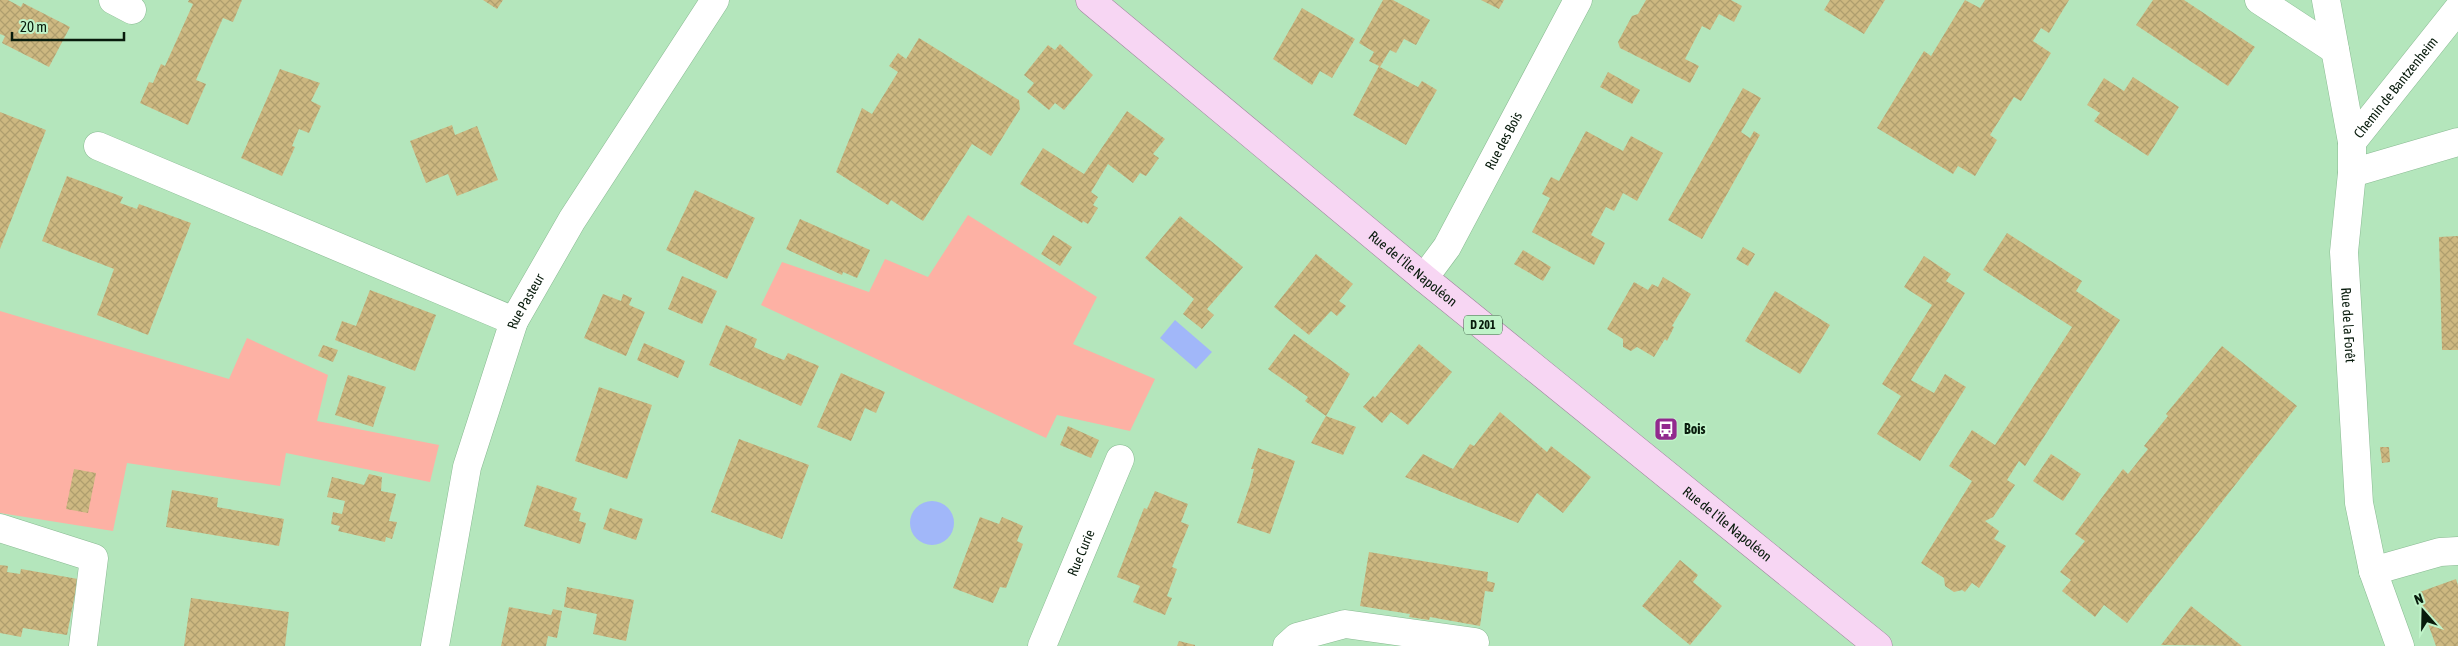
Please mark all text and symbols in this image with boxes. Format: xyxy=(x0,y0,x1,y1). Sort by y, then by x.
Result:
scale bar xyxy=(12,10,125,42)
text: 20 m xyxy=(20,18,47,35)
street label: Chemin de Bantzenheim xyxy=(2350,33,2441,141)
street label: Rue des Bois xyxy=(1482,109,1525,172)
street label: Rue de l'Île Napoléon xyxy=(1366,227,1460,310)
street label: Rue Pasteur xyxy=(504,270,548,331)
street label: Rue de la Forêt xyxy=(2338,287,2359,363)
road number: D 201 xyxy=(1464,316,1502,334)
bus stop icon: Bois xyxy=(1653,416,1679,442)
place label: Bois xyxy=(1684,421,1705,437)
street label: Rue de l'Île Napoléon xyxy=(1680,483,1775,565)
street label: Rue Curie xyxy=(1064,527,1098,578)
north arrow xyxy=(2398,586,2448,636)
text: N xyxy=(2412,590,2425,608)

